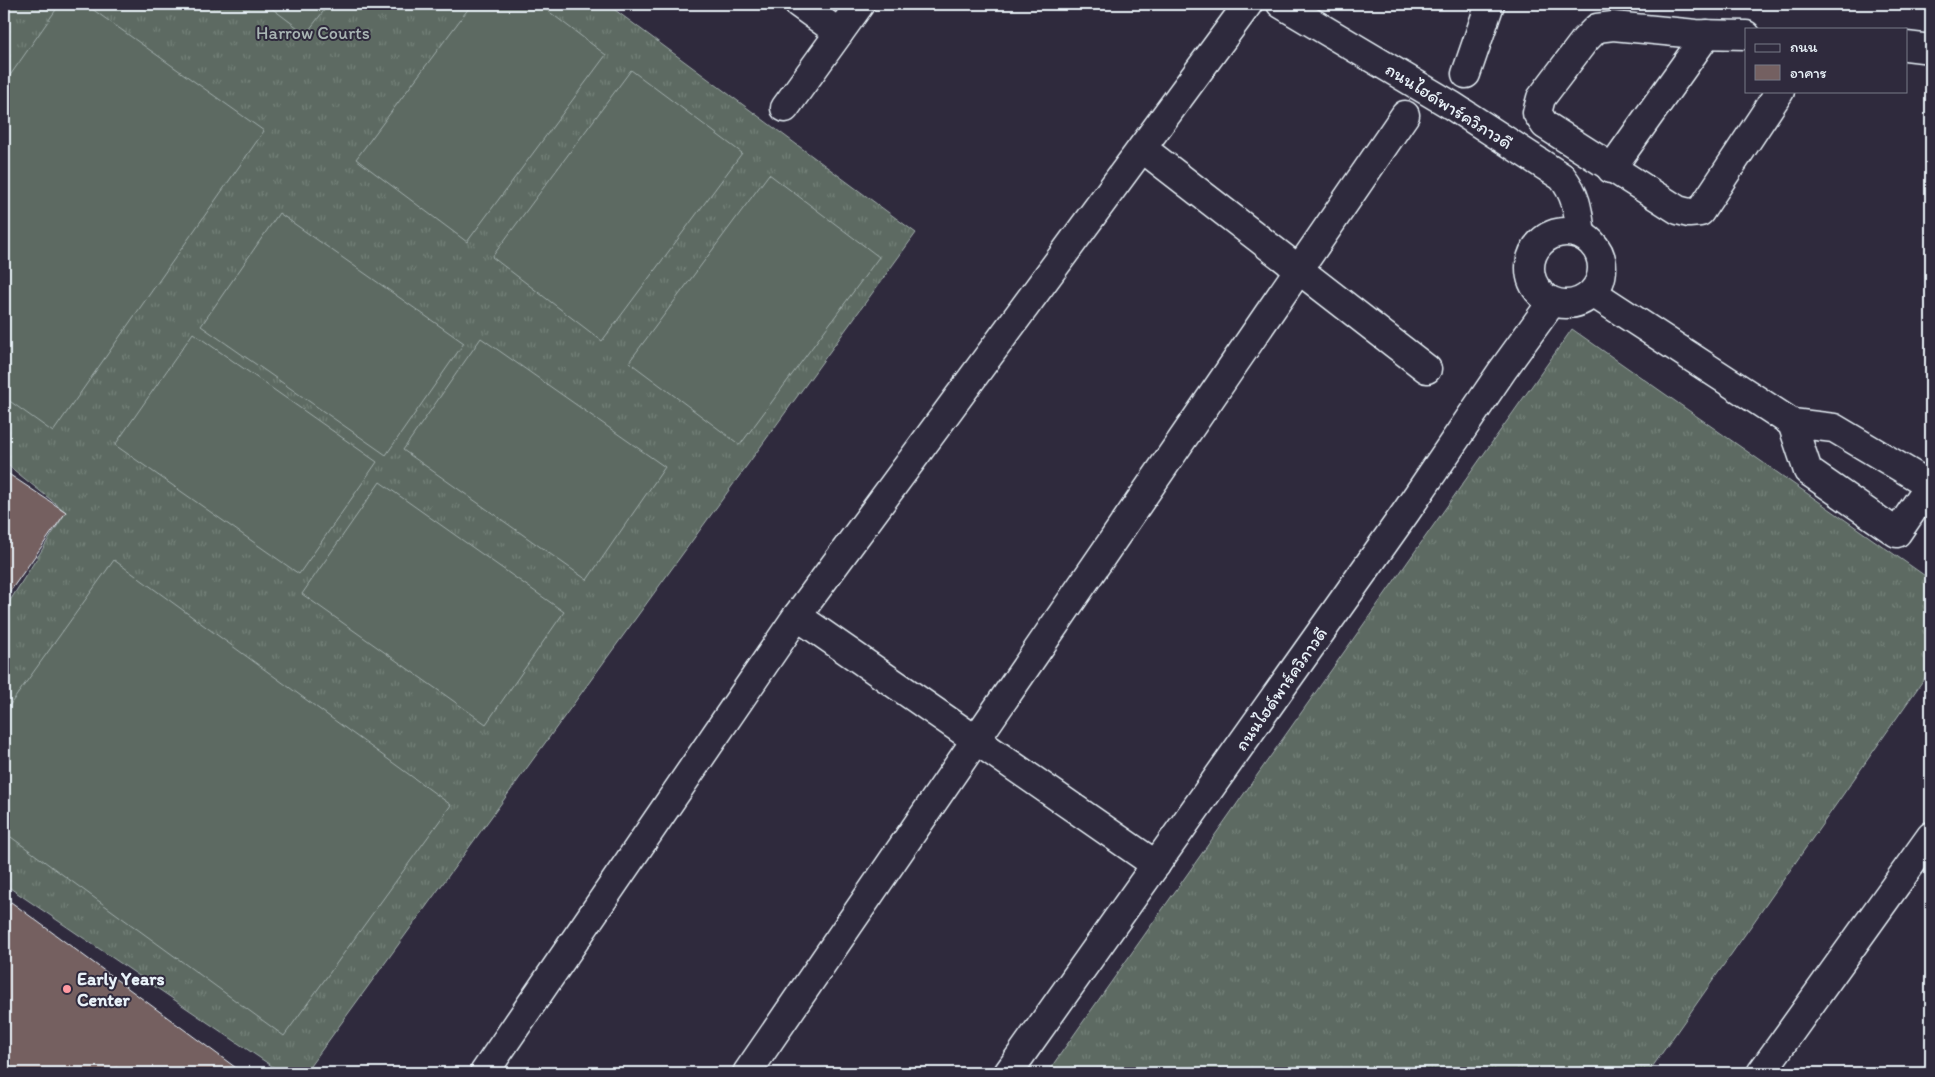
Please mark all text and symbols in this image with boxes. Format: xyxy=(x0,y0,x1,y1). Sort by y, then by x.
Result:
park label: Harrow Courts xyxy=(256,22,370,44)
legend xyxy=(1745,28,1908,92)
text: ถนน xyxy=(1790,38,1818,56)
street label: ถนนไฮด์พาร์ควิภาวดี xyxy=(1381,58,1517,154)
text: อาคาร xyxy=(1790,64,1827,82)
street label: ถนนไฮด์พาร์ควิภาวดี xyxy=(1230,623,1332,755)
place label: Early Years Center xyxy=(77,968,164,1011)
marker: Early Years Center xyxy=(61,983,73,995)

